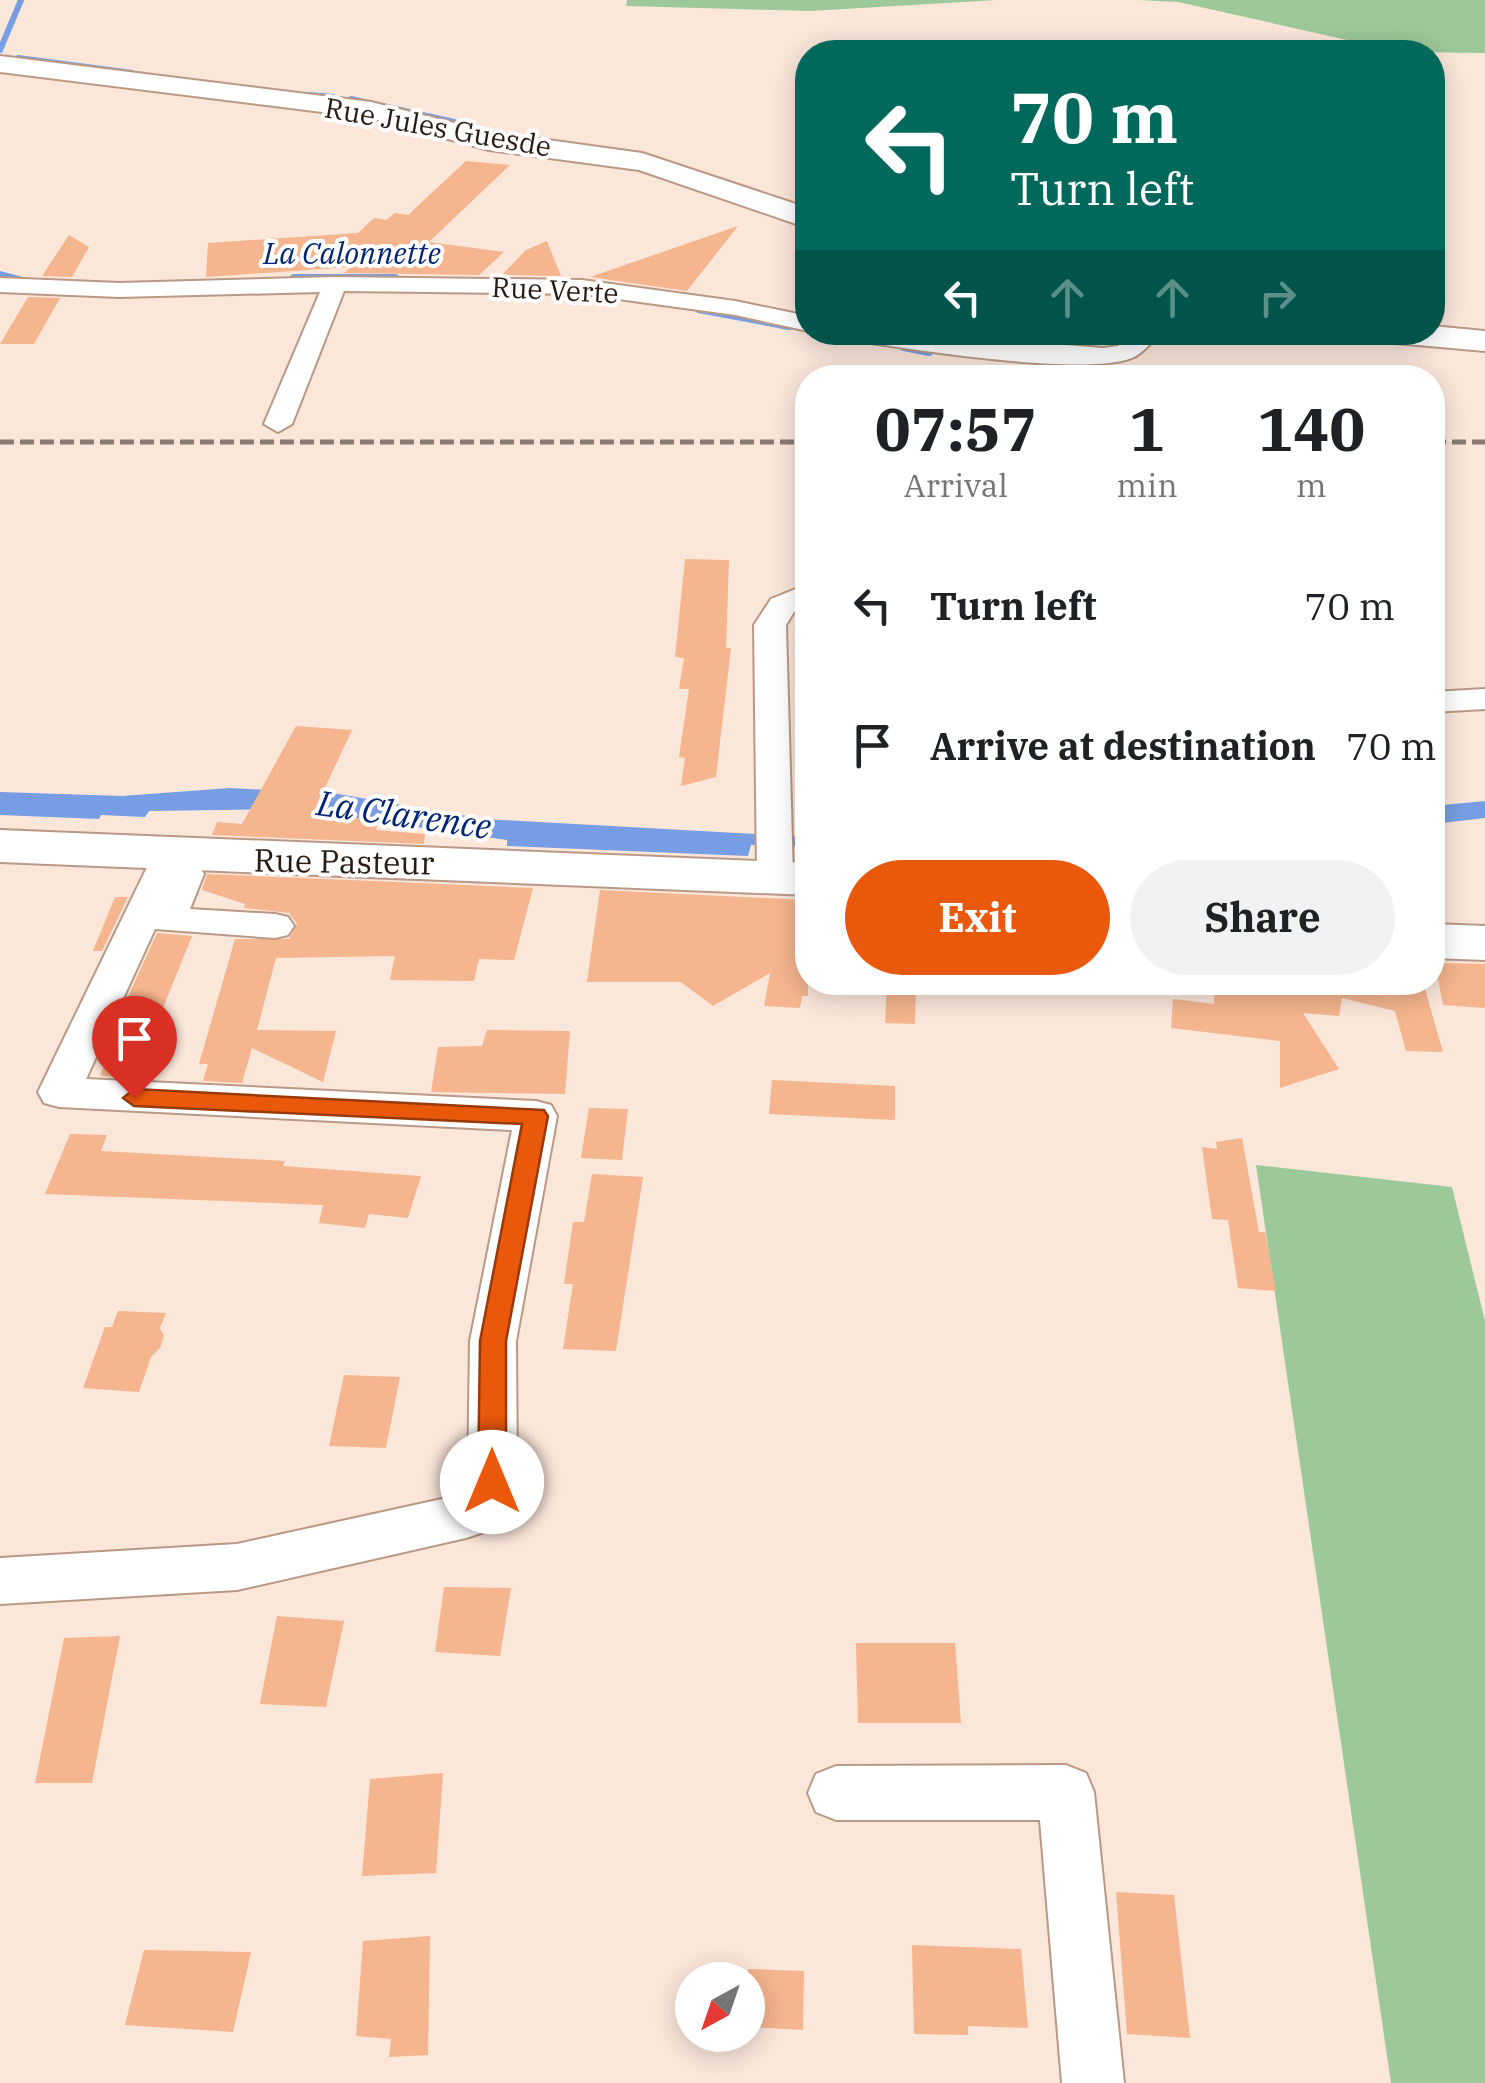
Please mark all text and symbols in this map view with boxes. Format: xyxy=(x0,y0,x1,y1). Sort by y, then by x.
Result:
text: 70 m xyxy=(1010,71,1178,162)
icon: left xyxy=(845,80,975,210)
street label: Rue Jules Guesde xyxy=(322,88,554,165)
text: Turn left xyxy=(1010,159,1194,217)
water label: La Calonnette xyxy=(262,233,441,272)
street label: Rue Verte xyxy=(491,268,619,311)
icon: left xyxy=(935,270,990,325)
icon: ahead xyxy=(1040,270,1095,325)
icon: ahead xyxy=(1145,270,1200,325)
icon: right xyxy=(1250,270,1305,325)
text: 07:57 xyxy=(875,389,1037,468)
text: 1 xyxy=(1129,389,1165,468)
text: 140 xyxy=(1257,389,1365,468)
text: Arrival xyxy=(904,464,1008,506)
text: min xyxy=(1117,464,1178,506)
text: m xyxy=(1296,464,1327,506)
icon: left xyxy=(845,578,900,633)
text: Turn left xyxy=(930,581,1097,630)
text: 70 m xyxy=(1304,581,1395,630)
icon: arrive xyxy=(845,718,900,773)
text: Arrive at destination xyxy=(930,721,1316,770)
text: 70 m xyxy=(1346,721,1437,770)
water label: La Clarence xyxy=(313,779,495,849)
street label: Rue Pasteur xyxy=(253,838,435,884)
button: Exit xyxy=(845,860,1110,975)
button: Share xyxy=(1130,860,1395,975)
pin xyxy=(92,996,177,1099)
icon: arrive xyxy=(107,1011,162,1066)
position arrow xyxy=(440,1430,544,1534)
north arrow xyxy=(675,1962,765,2052)
map controls xyxy=(675,1962,765,2052)

